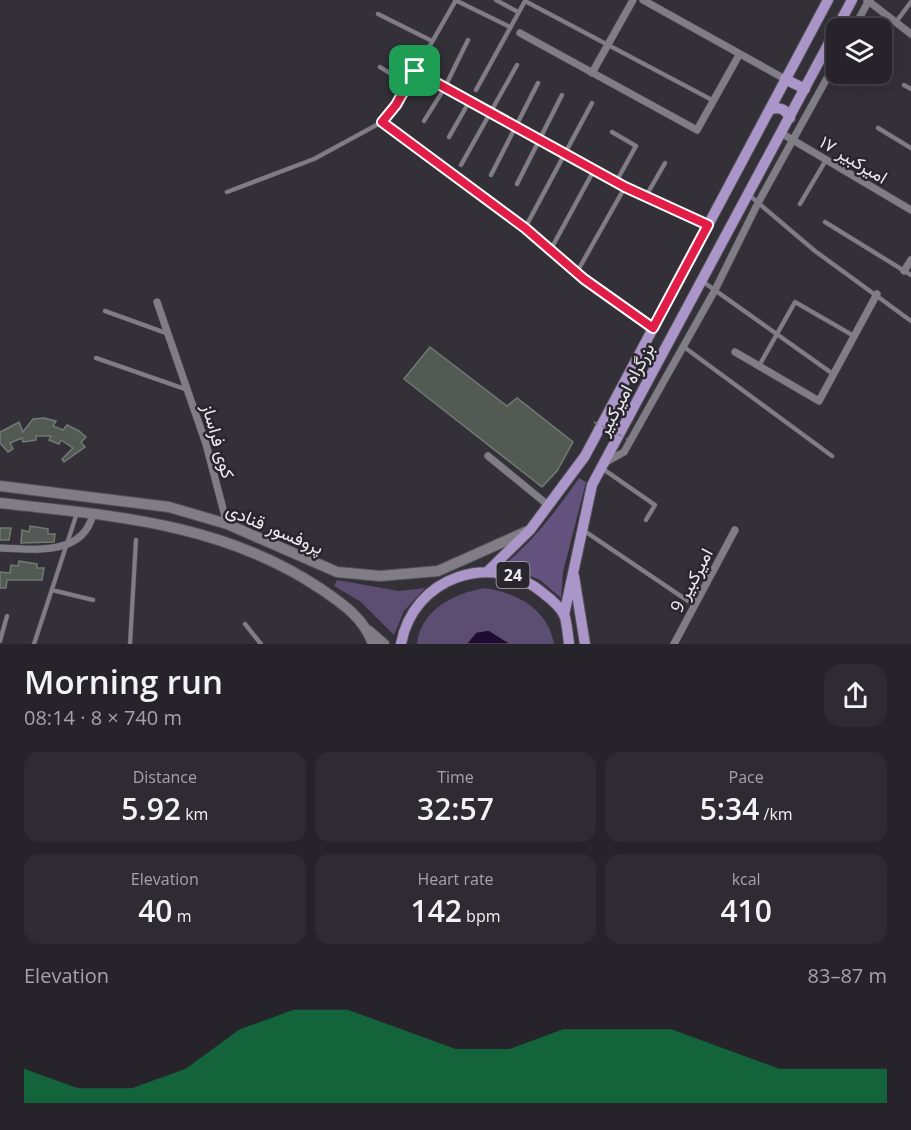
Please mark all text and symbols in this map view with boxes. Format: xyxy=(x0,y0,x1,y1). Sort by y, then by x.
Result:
map controls xyxy=(826,18,892,84)
button: layers xyxy=(826,18,892,84)
pin xyxy=(389,45,440,96)
icon: arrive xyxy=(398,54,431,87)
street label: امیرکبیر ۱۷ xyxy=(816,129,892,189)
street label: بزرگراه امیرکبیر xyxy=(590,338,660,441)
street label: کوی فراساز xyxy=(197,400,241,481)
street label: پروفسور قنادی xyxy=(222,497,327,560)
street label: امیرکبیر 9 xyxy=(664,544,718,616)
road number: 24 xyxy=(496,562,530,588)
text: Morning run xyxy=(24,659,223,704)
button: share xyxy=(824,664,887,727)
text: 08:14 · 8 × 740 m xyxy=(24,704,182,731)
text: Distance xyxy=(133,766,197,788)
text: Time xyxy=(437,766,474,788)
text: Pace xyxy=(729,766,764,788)
text: 5.92 xyxy=(121,788,181,829)
text: 32:57 xyxy=(417,788,494,829)
text: 5:34 xyxy=(700,788,759,829)
text: km xyxy=(181,803,208,825)
text: /km xyxy=(759,803,793,825)
text: Elevation xyxy=(131,868,199,890)
text: Heart rate xyxy=(417,868,494,890)
text: kcal xyxy=(732,868,761,890)
text: 40 xyxy=(138,890,173,931)
text: 142 xyxy=(410,890,462,931)
text: 410 xyxy=(720,890,772,931)
text: m xyxy=(173,905,191,927)
text: bpm xyxy=(462,905,501,927)
text: Elevation xyxy=(24,962,109,989)
text: 83–87 m xyxy=(808,962,887,989)

